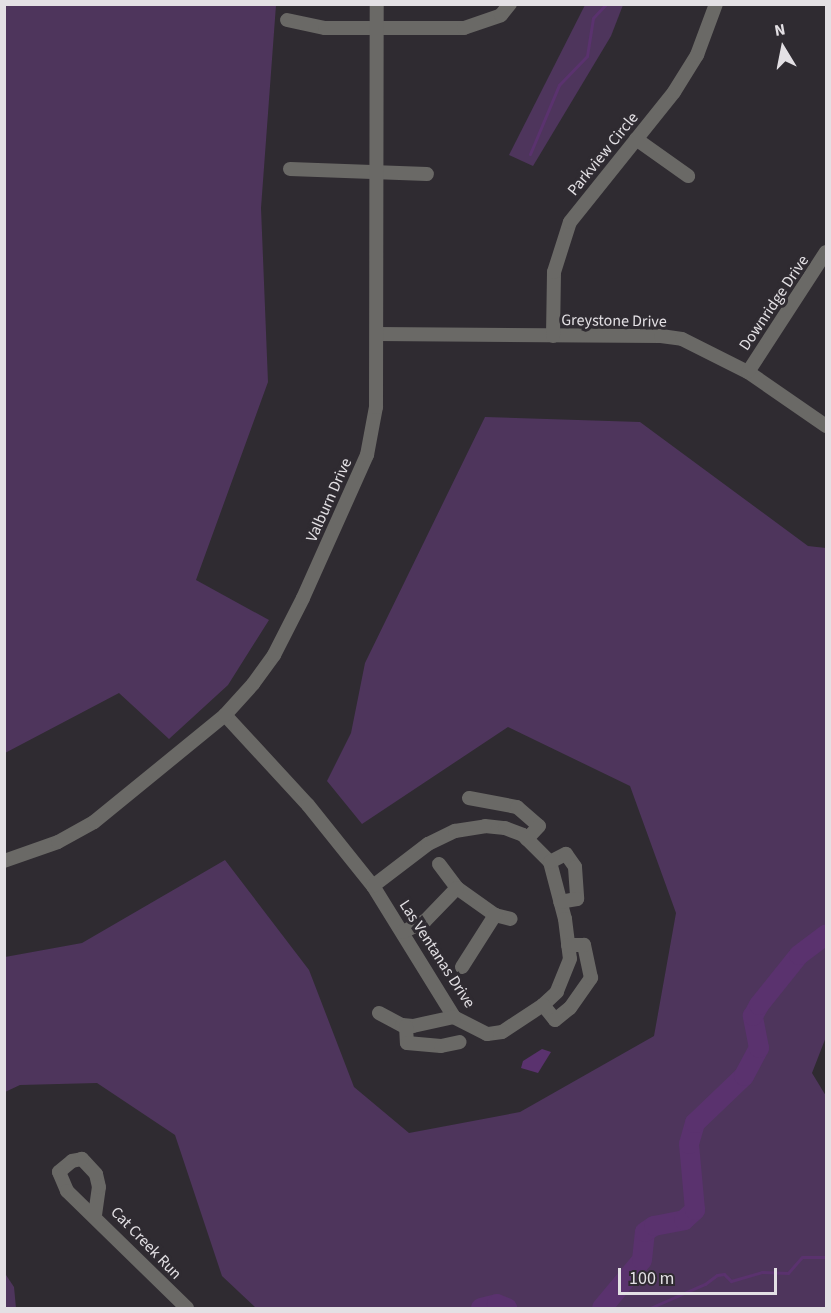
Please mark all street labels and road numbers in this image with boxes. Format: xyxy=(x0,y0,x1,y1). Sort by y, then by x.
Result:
street label: Parkview Circle xyxy=(564,108,642,200)
street label: Downridge Drive xyxy=(735,252,813,354)
street label: Greystone Drive xyxy=(561,310,667,332)
street label: Valburn Drive xyxy=(302,455,356,545)
street label: Las Ventanas Drive xyxy=(395,896,479,1012)
street label: Cat Creek Run xyxy=(107,1203,185,1283)

